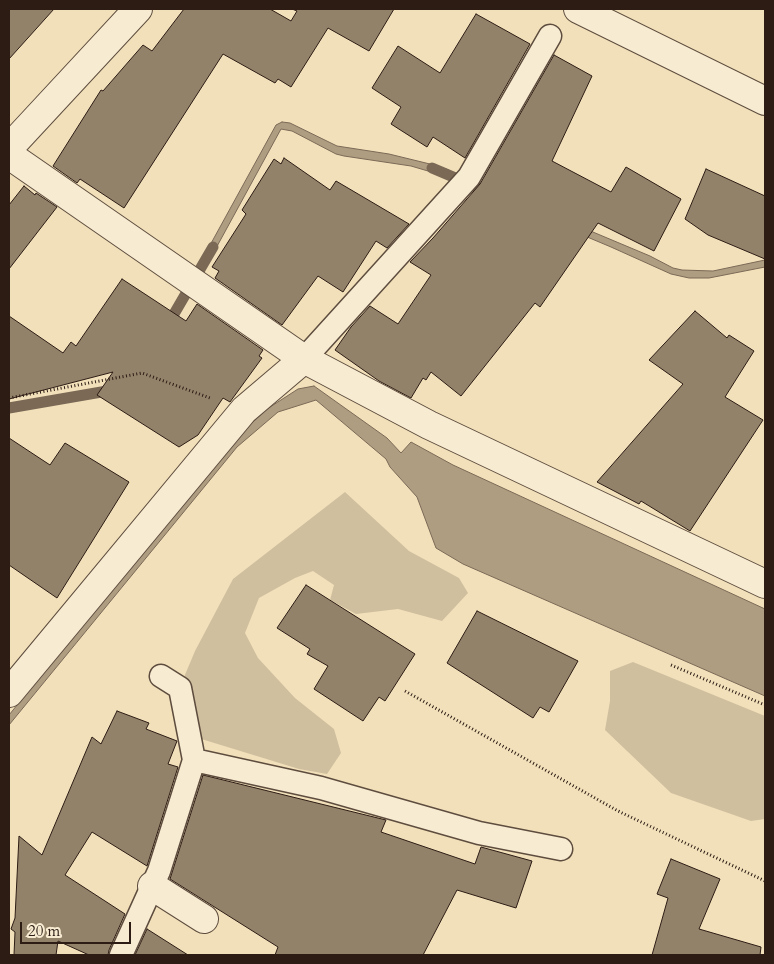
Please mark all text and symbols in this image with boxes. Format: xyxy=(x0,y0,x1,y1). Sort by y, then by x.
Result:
scale bar xyxy=(22,912,134,944)
text: 20 m xyxy=(28,921,60,941)

